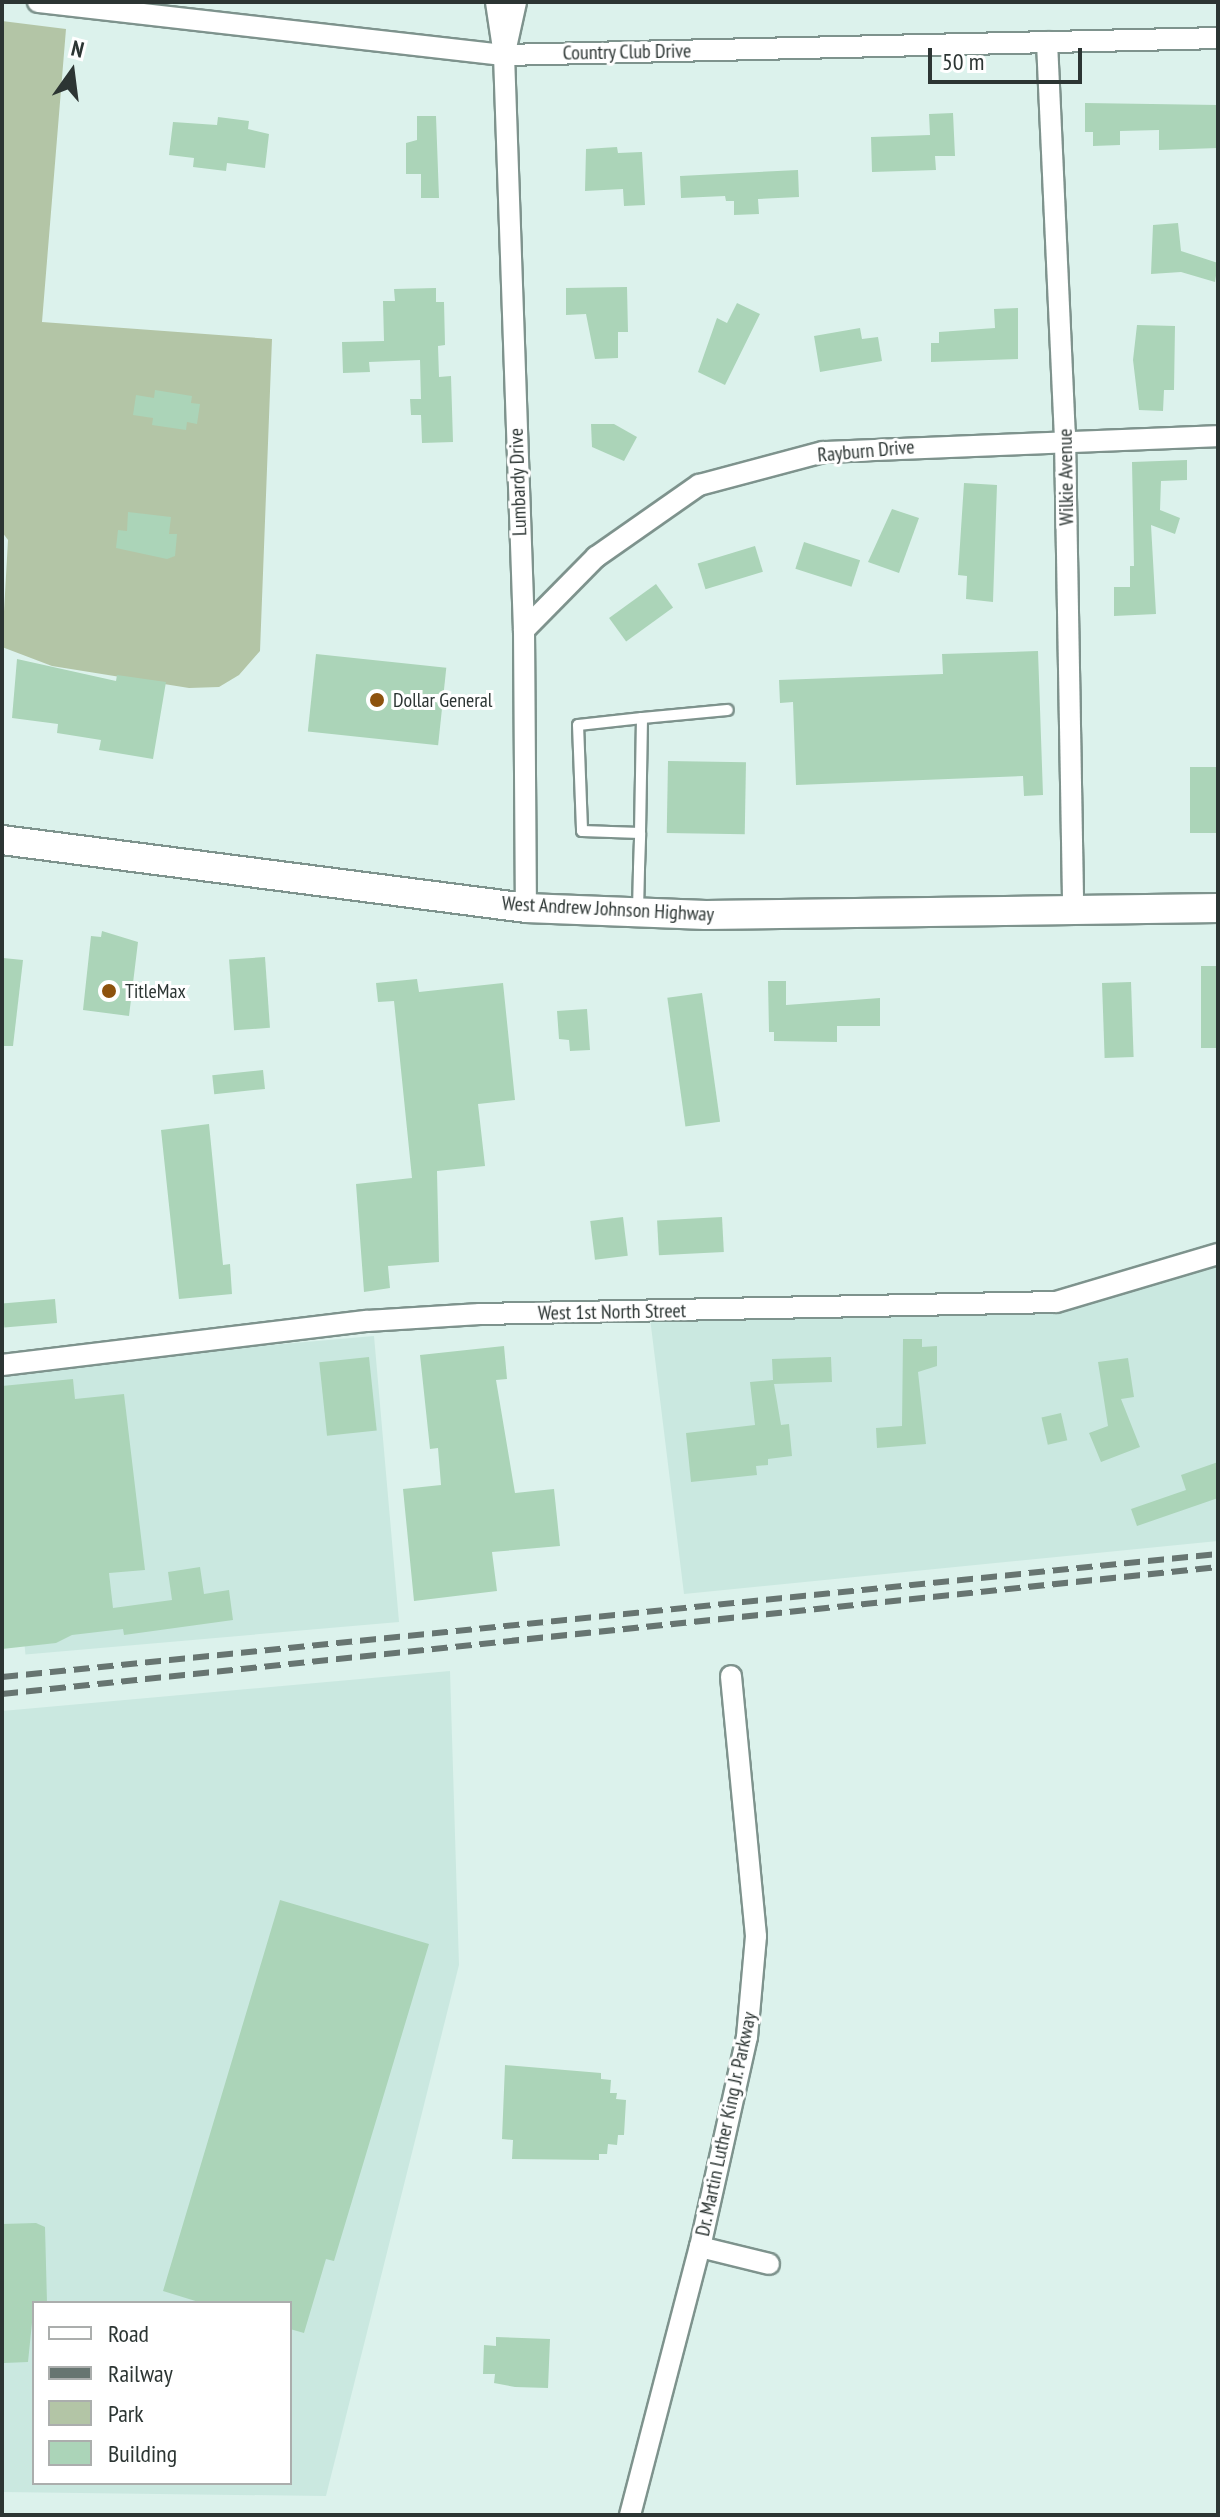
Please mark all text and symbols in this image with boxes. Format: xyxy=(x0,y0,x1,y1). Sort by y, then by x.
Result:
north arrow xyxy=(32,32,112,112)
scale bar xyxy=(932,32,1086,82)
text: N xyxy=(69,34,87,64)
street label: Country Club Drive xyxy=(562,39,692,65)
text: 50 m xyxy=(942,46,984,77)
street label: Lumbardy Drive xyxy=(504,427,532,537)
street label: Wilkie Avenue xyxy=(1053,428,1079,526)
street label: Rayburn Drive xyxy=(816,435,916,467)
place label: Dollar General xyxy=(393,688,492,712)
marker: Dollar General xyxy=(368,691,386,709)
street label: West Andrew Johnson Highway xyxy=(501,891,715,927)
place label: TitleMax xyxy=(125,979,186,1003)
marker: TitleMax xyxy=(100,982,118,1000)
street label: West 1st North Street xyxy=(538,1299,686,1325)
street label: Dr. Martin Luther King Jr. Parkway xyxy=(690,2008,762,2240)
legend xyxy=(32,2301,292,2485)
text: Road xyxy=(108,2318,149,2349)
text: Railway xyxy=(108,2358,173,2389)
text: Park xyxy=(108,2398,144,2429)
text: Building xyxy=(108,2438,177,2469)

